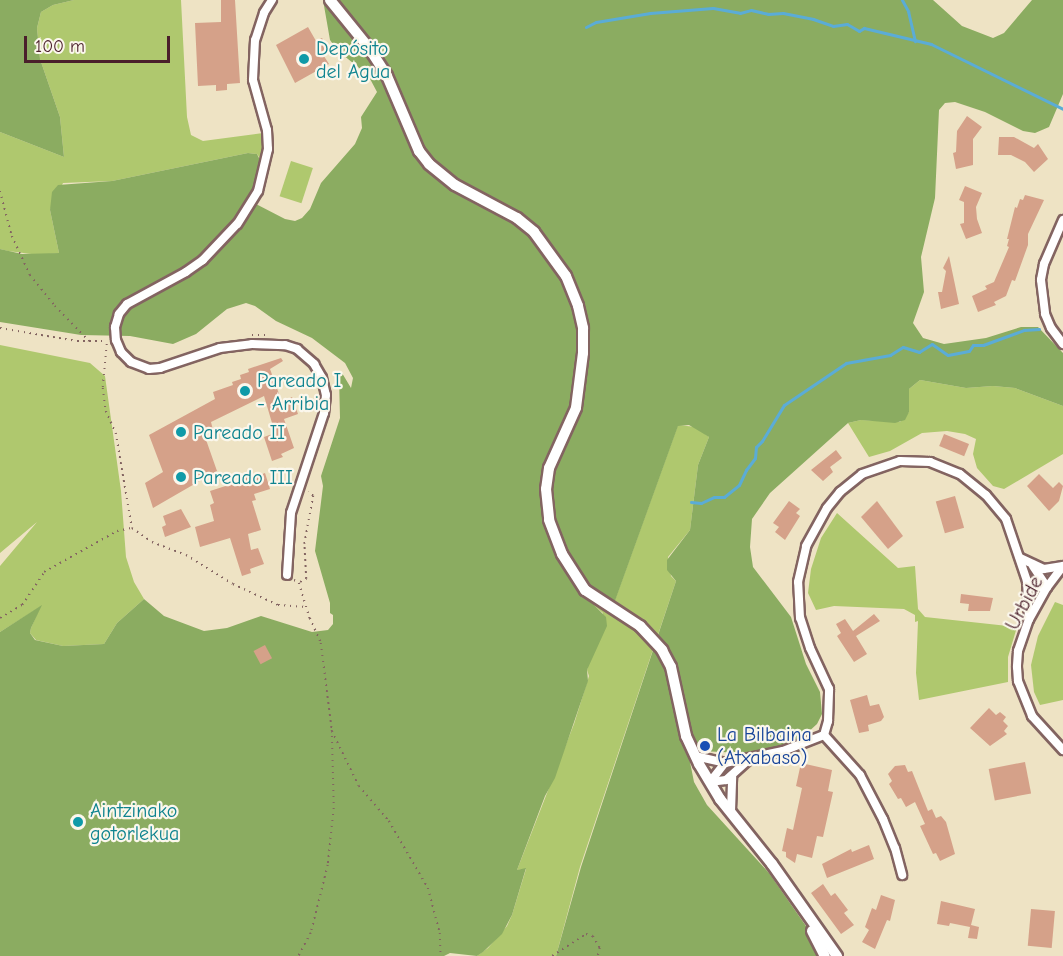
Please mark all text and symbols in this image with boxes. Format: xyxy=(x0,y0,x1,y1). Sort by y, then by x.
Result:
scale bar xyxy=(27,24,172,62)
text: 100 m xyxy=(35,36,85,57)
place label: Depósito del Agua xyxy=(316,36,390,83)
marker: Depósito del Agua xyxy=(297,52,311,66)
place label: Pareado I - Arribia xyxy=(257,368,341,415)
marker: Pareado I - Arribia xyxy=(238,384,252,398)
place label: Pareado II xyxy=(193,420,285,444)
marker: Pareado II xyxy=(174,425,188,439)
place label: Pareado III xyxy=(193,465,293,489)
marker: Pareado III xyxy=(174,470,188,484)
street label: Urbide xyxy=(1000,572,1048,634)
place label: La Bilbaina (Atxabaso) xyxy=(717,722,812,769)
marker: La Bilbaina (Atxabaso) xyxy=(698,739,712,753)
place label: Aintzinako gotorlekua xyxy=(90,798,179,845)
marker: Aintzinako gotorlekua xyxy=(71,815,85,829)

